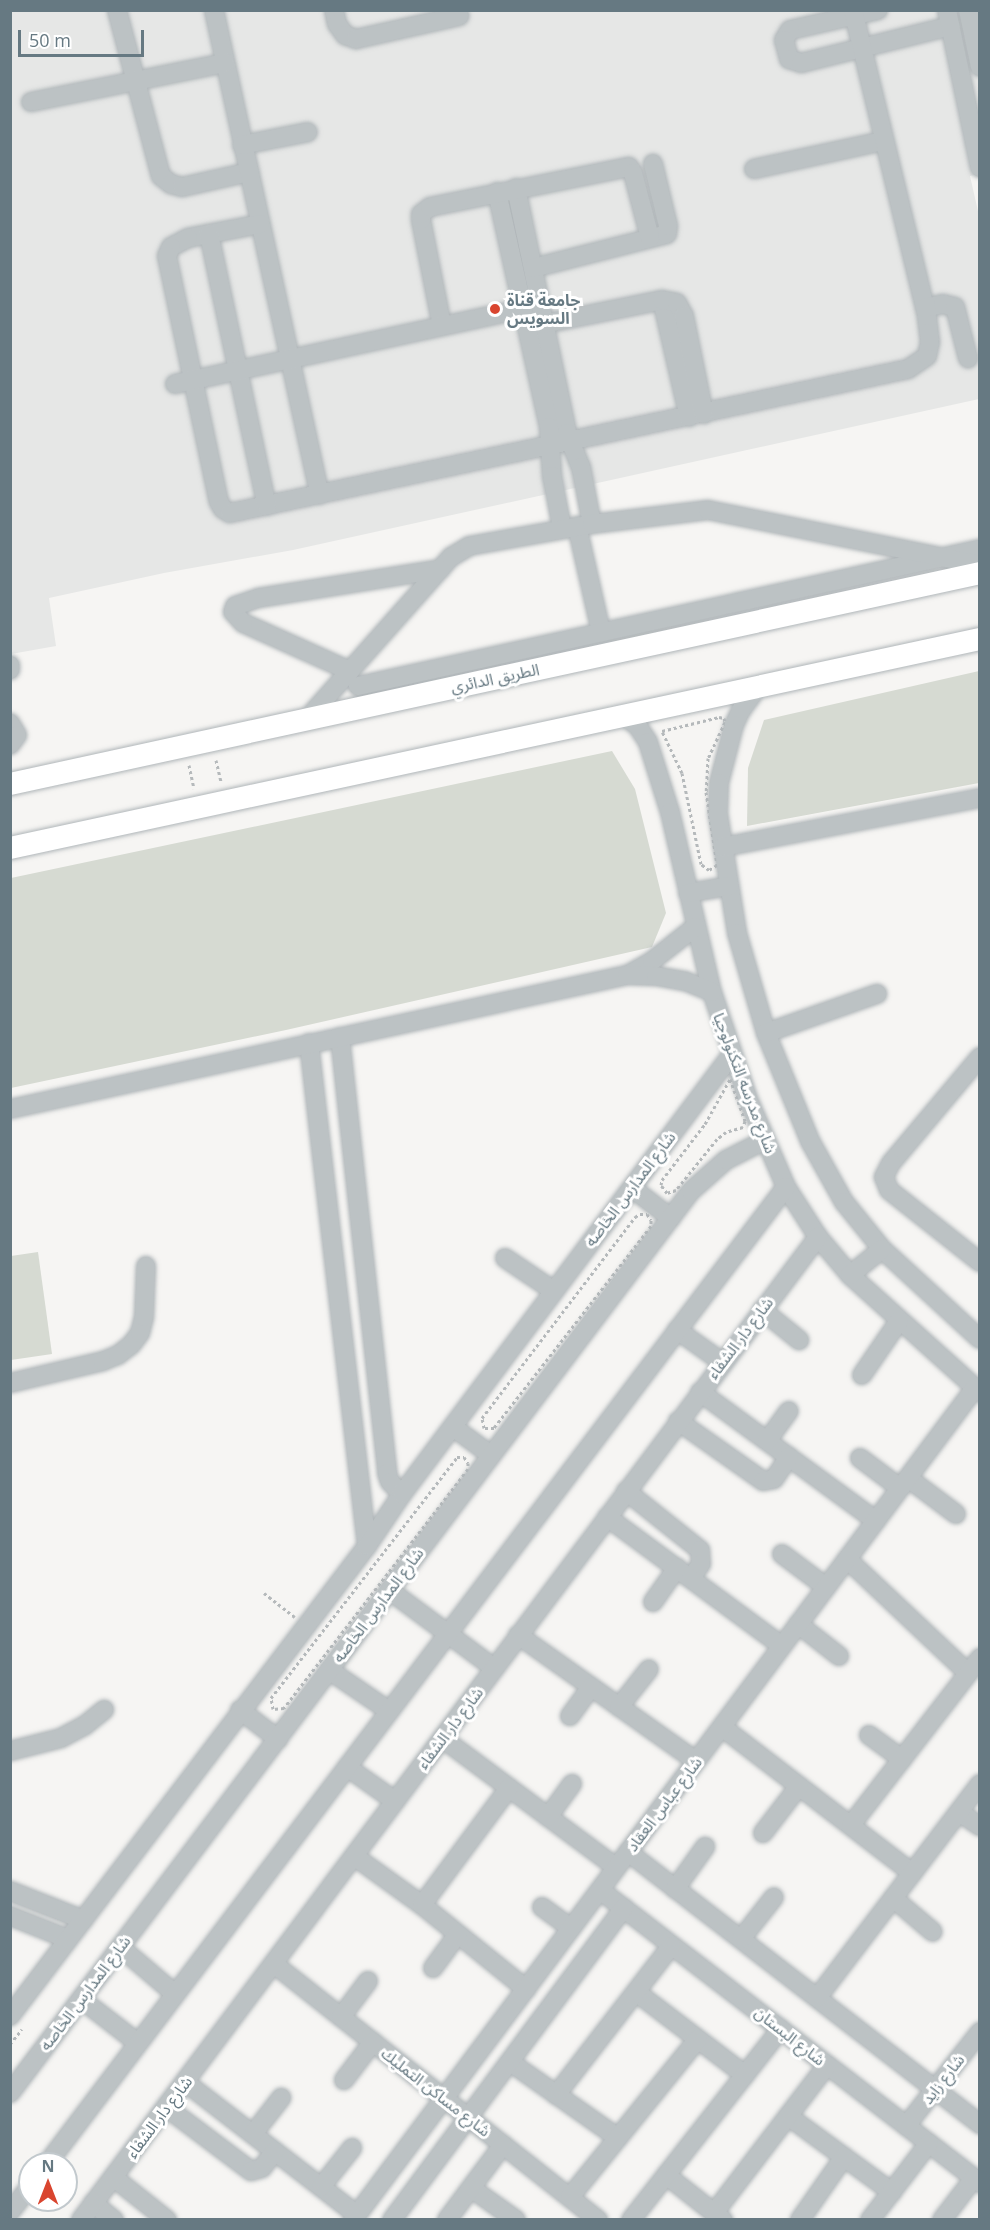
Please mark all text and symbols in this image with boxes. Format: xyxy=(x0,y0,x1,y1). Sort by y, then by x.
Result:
scale bar xyxy=(21,18,147,56)
text: 50 m xyxy=(29,28,71,52)
place label: جامعة قناة السويس xyxy=(507,290,580,328)
marker: جامعة قناة السويس xyxy=(488,302,502,316)
street label: الطريق الدائري xyxy=(449,659,541,697)
street label: شارع مدرسه التكنولوجيا xyxy=(709,1010,781,1156)
street label: شارع المدارس الخاصه xyxy=(581,1128,679,1250)
street label: شارع دار الشفاء xyxy=(703,1293,777,1383)
street label: شارع المدارس الخاصه xyxy=(329,1544,427,1666)
street label: شارع دار الشفاء xyxy=(413,1683,487,1773)
street label: شارع عباس العقاد xyxy=(622,1753,706,1855)
street label: شارع المدارس الخاصه xyxy=(36,1932,134,2054)
street label: شارع البستان xyxy=(751,2003,829,2069)
street label: شارع مساكن التمليك xyxy=(378,2043,494,2141)
street label: شارع زايد xyxy=(918,2050,968,2108)
street label: شارع دار الشفاء xyxy=(122,2072,196,2162)
north arrow xyxy=(18,2152,78,2212)
text: N xyxy=(41,2155,55,2177)

